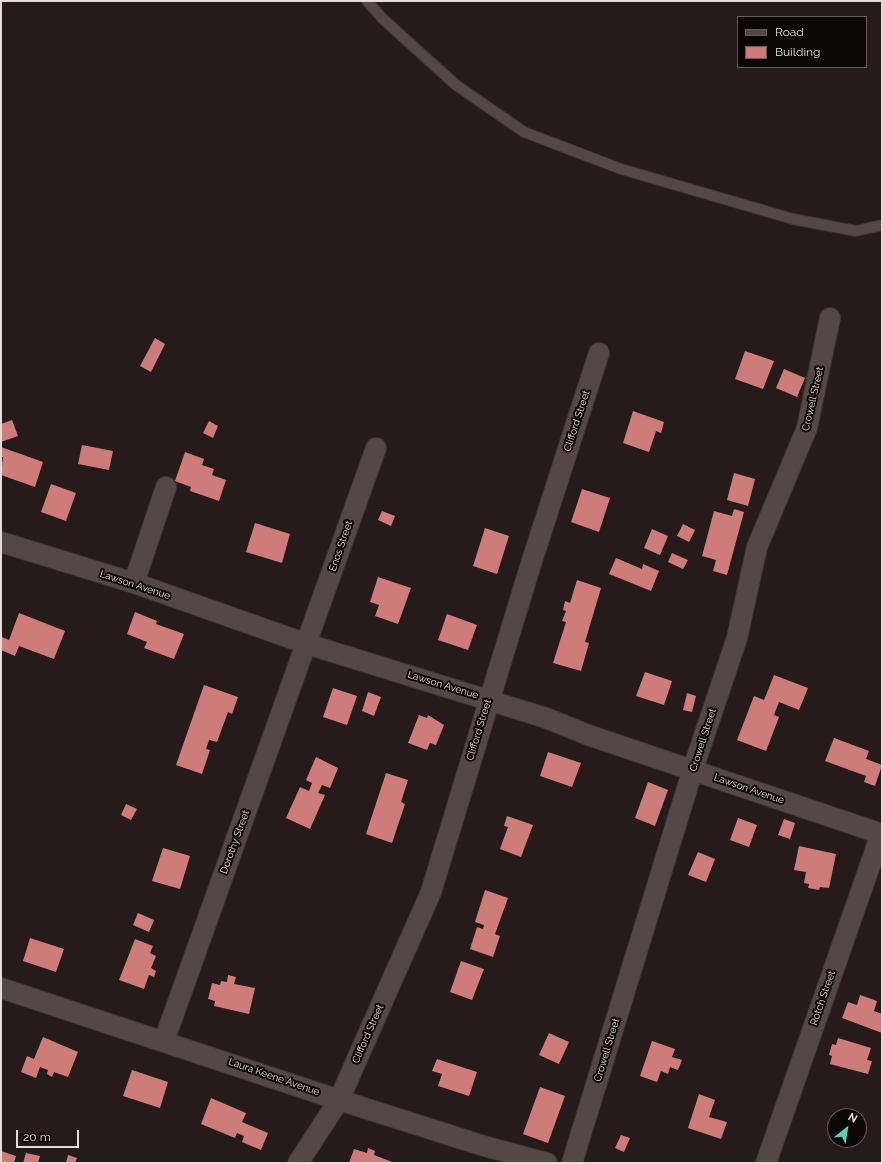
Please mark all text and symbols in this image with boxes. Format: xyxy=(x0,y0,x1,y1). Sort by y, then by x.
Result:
legend xyxy=(737,16,867,68)
text: Road xyxy=(775,25,804,39)
text: Building xyxy=(775,45,821,59)
street label: Crowell Street xyxy=(800,366,826,432)
street label: Clifford Street xyxy=(562,389,592,453)
street label: Enos Street xyxy=(327,519,355,573)
street label: Lawson Avenue xyxy=(98,568,172,602)
street label: Lawson Avenue xyxy=(406,669,480,701)
street label: Clifford Street xyxy=(464,698,494,762)
street label: Crowell Street xyxy=(687,707,719,773)
street label: Lawson Avenue xyxy=(712,771,786,807)
street label: Dorothy Street xyxy=(218,808,252,876)
street label: Rotch Street xyxy=(808,969,838,1027)
street label: Clifford Street xyxy=(350,1003,386,1065)
street label: Crowell Street xyxy=(592,1017,622,1083)
street label: Laura Keene Avenue xyxy=(227,1056,321,1098)
north arrow xyxy=(827,1108,867,1148)
text: N xyxy=(846,1110,860,1126)
scale bar xyxy=(18,1122,81,1148)
text: 20 m xyxy=(23,1130,51,1144)

